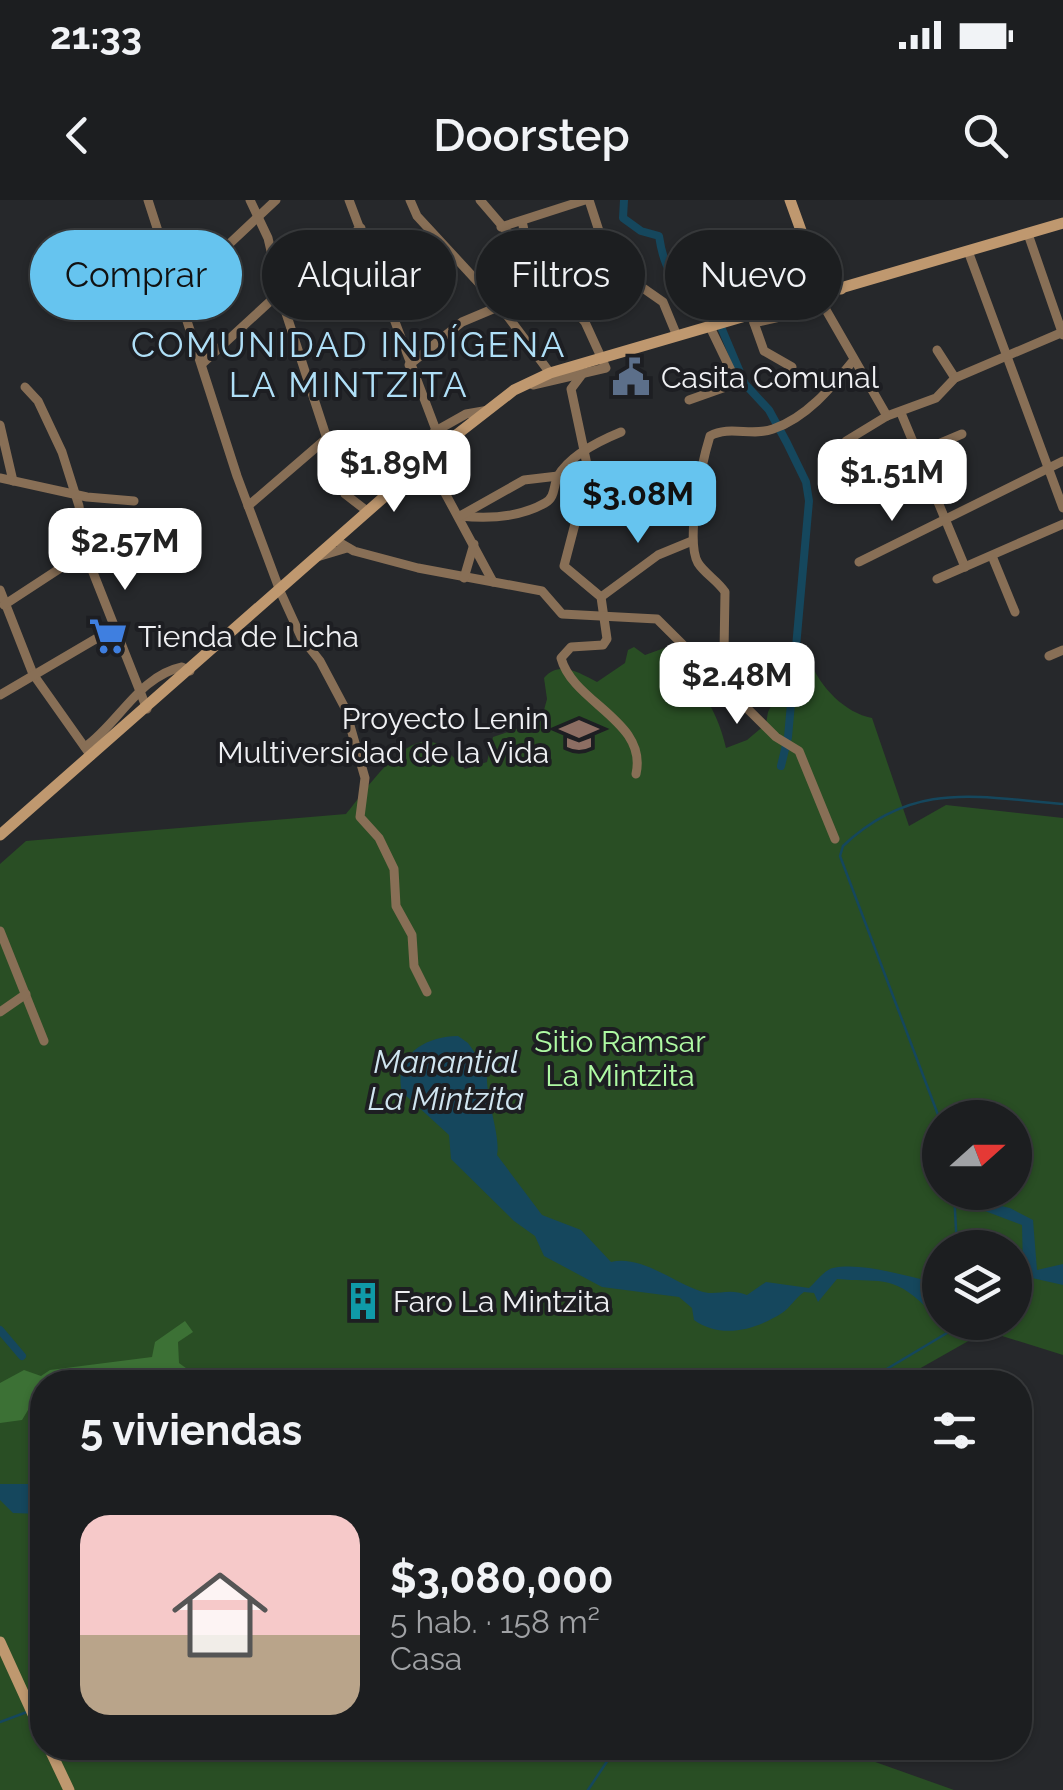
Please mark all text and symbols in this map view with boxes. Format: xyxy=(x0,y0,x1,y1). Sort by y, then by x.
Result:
text: 21:33 xyxy=(50,13,142,58)
icon: back xyxy=(50,108,105,163)
icon: search xyxy=(958,108,1013,163)
text: Doorstep xyxy=(433,109,630,162)
chip: Comprar xyxy=(30,230,242,320)
chip: Alquilar xyxy=(262,230,456,320)
chip: Filtros xyxy=(476,230,645,320)
chip: Nuevo xyxy=(665,230,842,320)
district label: COMUNIDAD INDÍGENA LA MINTZITA xyxy=(131,324,567,405)
public building icon: Casita Comunal xyxy=(610,356,652,398)
place label: Casita Comunal xyxy=(661,360,880,395)
pin: $1.89M xyxy=(313,430,475,515)
pin: $1.51M xyxy=(811,439,973,524)
text: $1.89M xyxy=(339,444,449,481)
text: $1.51M xyxy=(840,453,944,490)
pin: $3.08M xyxy=(557,461,719,546)
text: $3.08M xyxy=(582,475,694,512)
pin: $2.57M xyxy=(44,508,206,593)
text: $2.57M xyxy=(71,522,179,559)
supermarket icon: Tienda de Licha xyxy=(87,615,129,657)
place label: Tienda de Licha xyxy=(138,619,359,654)
pin: $2.48M xyxy=(656,642,818,727)
text: $2.48M xyxy=(682,656,792,693)
place label: Proyecto Lenin Multiversidad de la Vida xyxy=(217,701,549,770)
school or university icon: Proyecto Lenin Multiversidad de la Vida xyxy=(558,714,600,756)
park label: Sitio Ramsar La Mintzita xyxy=(534,1024,706,1093)
water label: Manantial La Mintzita xyxy=(368,1043,524,1117)
north arrow xyxy=(922,1100,1032,1210)
map controls xyxy=(922,1100,1032,1340)
button: layers xyxy=(922,1230,1032,1340)
building icon: Faro La Mintzita xyxy=(342,1280,384,1322)
place label: Faro La Mintzita xyxy=(393,1284,610,1319)
icon: filters xyxy=(927,1403,982,1458)
text: 5 viviendas xyxy=(80,1406,302,1455)
text: $3,080,000 xyxy=(390,1554,614,1603)
icon: home xyxy=(160,1555,280,1675)
text: 5 hab. · 158 m² xyxy=(390,1603,600,1640)
text: Casa xyxy=(390,1640,462,1677)

